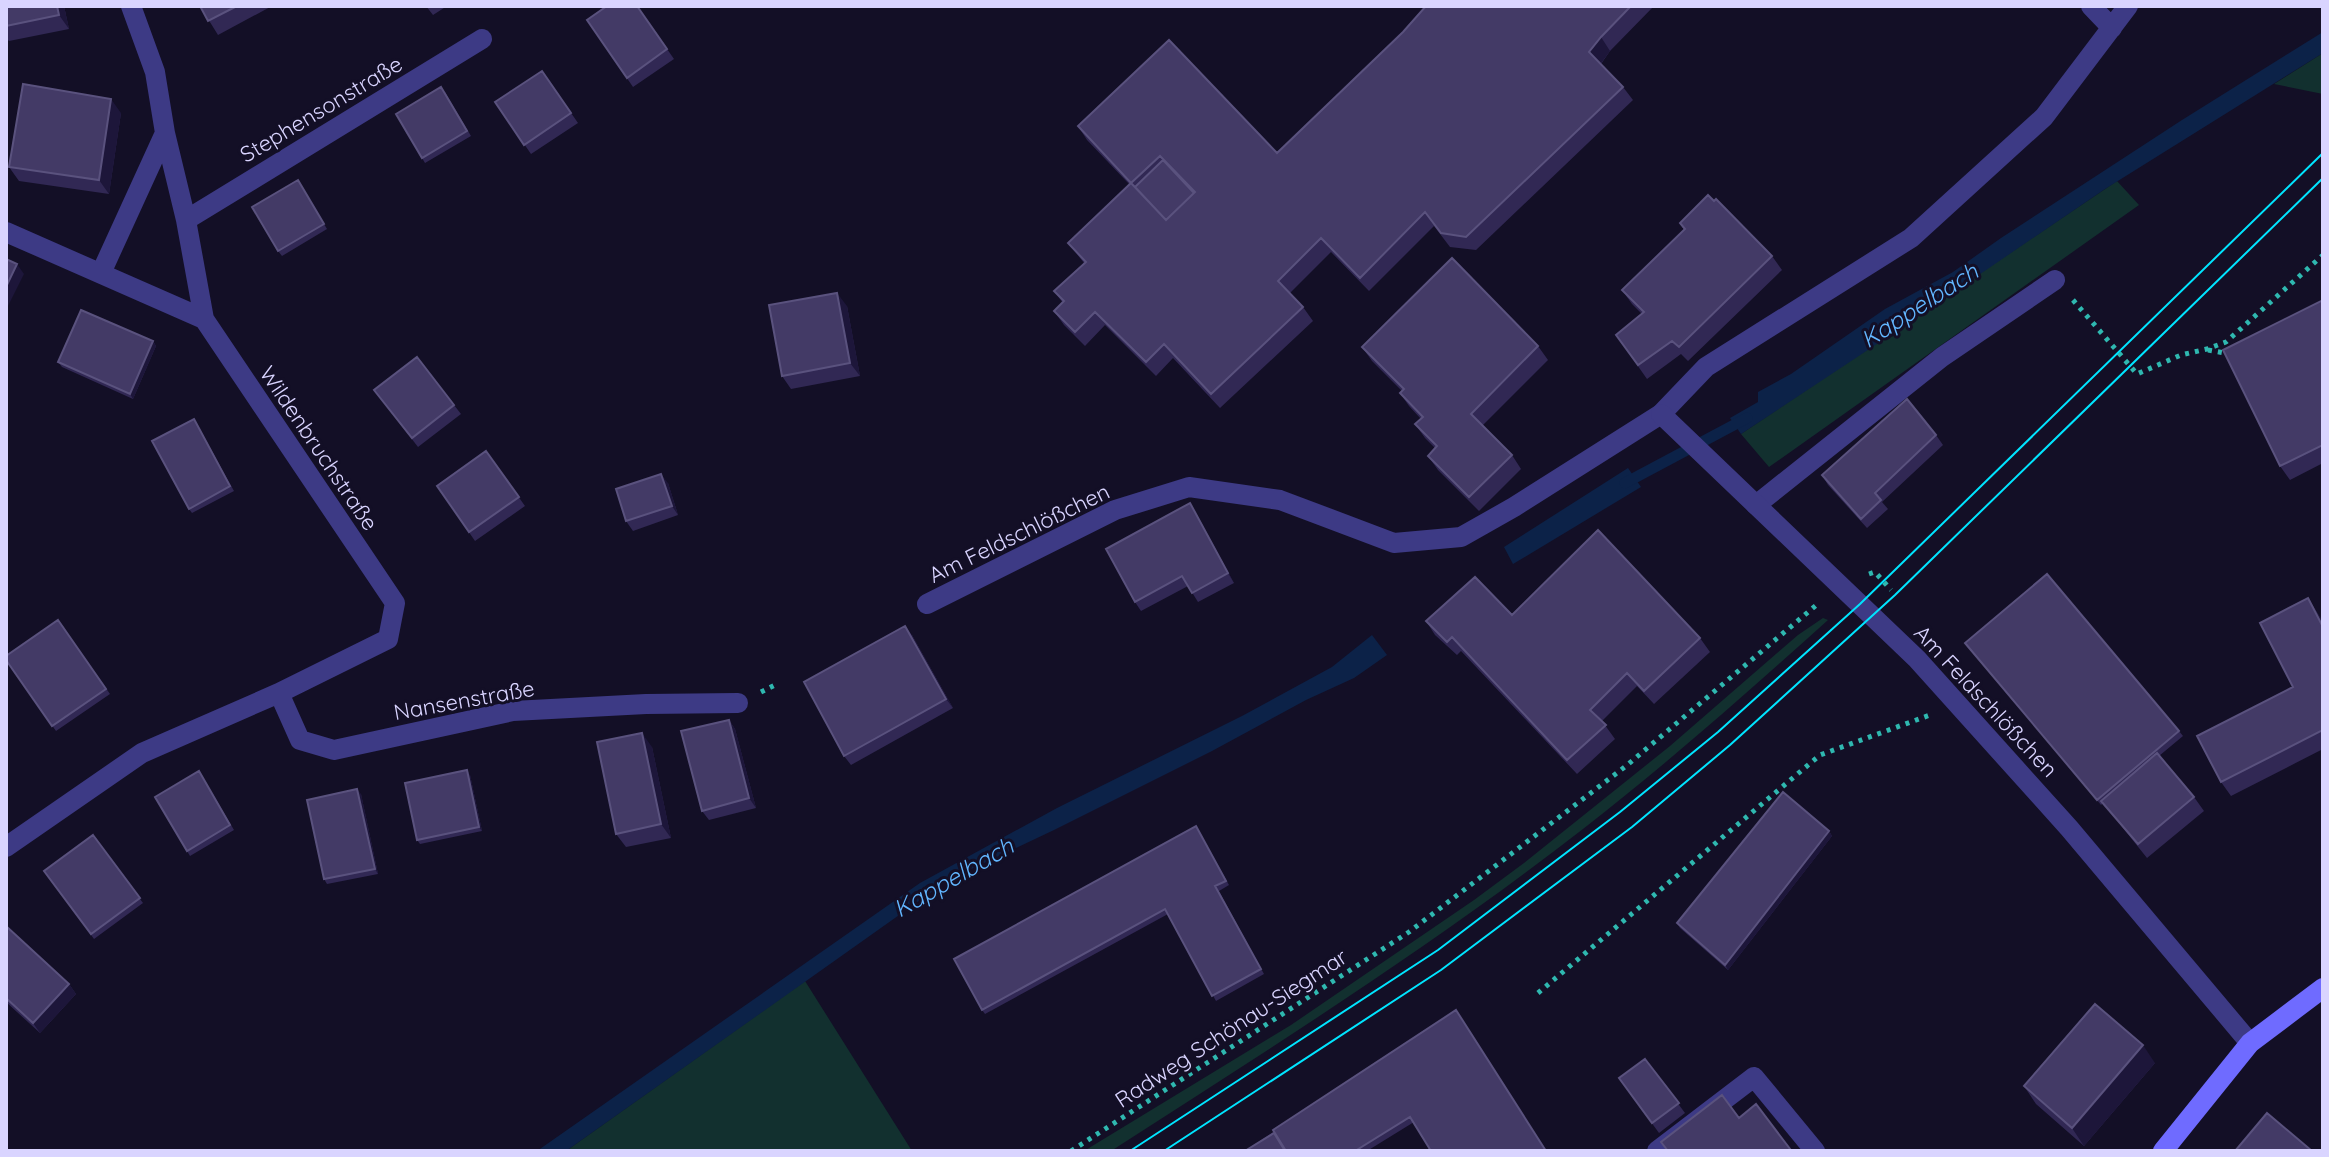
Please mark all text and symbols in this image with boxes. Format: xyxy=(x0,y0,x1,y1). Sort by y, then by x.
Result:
street label: Stephensonstraße xyxy=(235,49,407,169)
water label: Kappelbach xyxy=(1855,256,1984,354)
street label: Wildenbruchstraße xyxy=(254,360,384,536)
street label: Am Feldschlößchen xyxy=(924,477,1114,589)
street label: Am Feldschlößchen xyxy=(1908,619,2064,783)
street label: Nansenstraße xyxy=(391,674,537,726)
water label: Kappelbach xyxy=(887,830,1019,924)
street label: Radweg Schönau-Siegmar xyxy=(1109,942,1353,1114)

